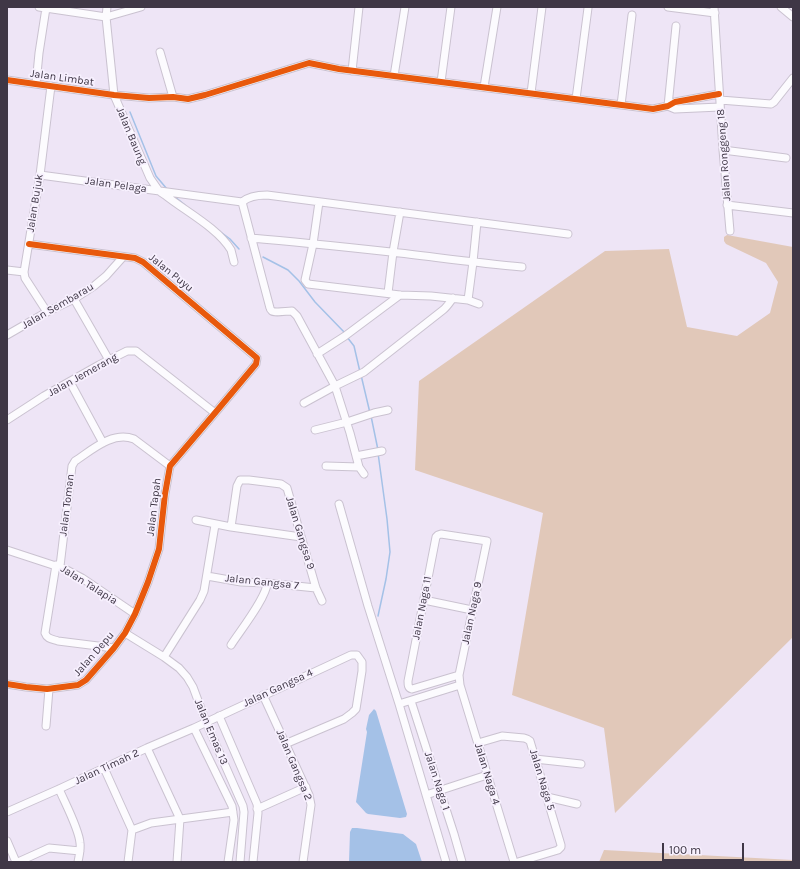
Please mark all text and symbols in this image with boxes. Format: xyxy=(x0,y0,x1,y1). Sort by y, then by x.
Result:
street label: Jalan Limbat xyxy=(29,67,95,89)
street label: Jalan Baung xyxy=(113,105,149,167)
street label: Jalan Ronggeng 18 xyxy=(714,109,734,201)
street label: Jalan Bujuk xyxy=(24,173,46,233)
street label: Jalan Pelaga xyxy=(84,174,148,196)
street label: Jalan Puyu xyxy=(146,251,196,295)
street label: Jalan Sembarau xyxy=(20,280,96,332)
street label: Jalan Jemerang xyxy=(46,350,120,400)
street label: Jalan Toman xyxy=(57,473,77,537)
street label: Jalan Tapah xyxy=(144,477,164,537)
street label: Jalan Gangsa 9 xyxy=(283,495,317,571)
street label: Jalan Talapia xyxy=(58,562,120,608)
street label: Jalan Gangsa 7 xyxy=(224,572,300,592)
street label: Jalan Naga 11 xyxy=(409,575,435,641)
street label: Jalan Naga 9 xyxy=(459,580,485,646)
street label: Jalan Depu xyxy=(71,629,117,679)
street label: Jalan Gangsa 4 xyxy=(241,666,315,710)
street label: Jalan Emas 13 xyxy=(191,697,231,767)
street label: Jalan Gangsa 2 xyxy=(273,728,315,802)
street label: Jalan Naga 4 xyxy=(471,742,503,806)
street label: Jalan Timah 2 xyxy=(73,746,141,788)
street label: Jalan Naga 5 xyxy=(526,748,558,812)
street label: Jalan Naga 1 xyxy=(421,750,453,812)
scale bar xyxy=(664,835,746,861)
text: 100 m xyxy=(669,843,701,857)

